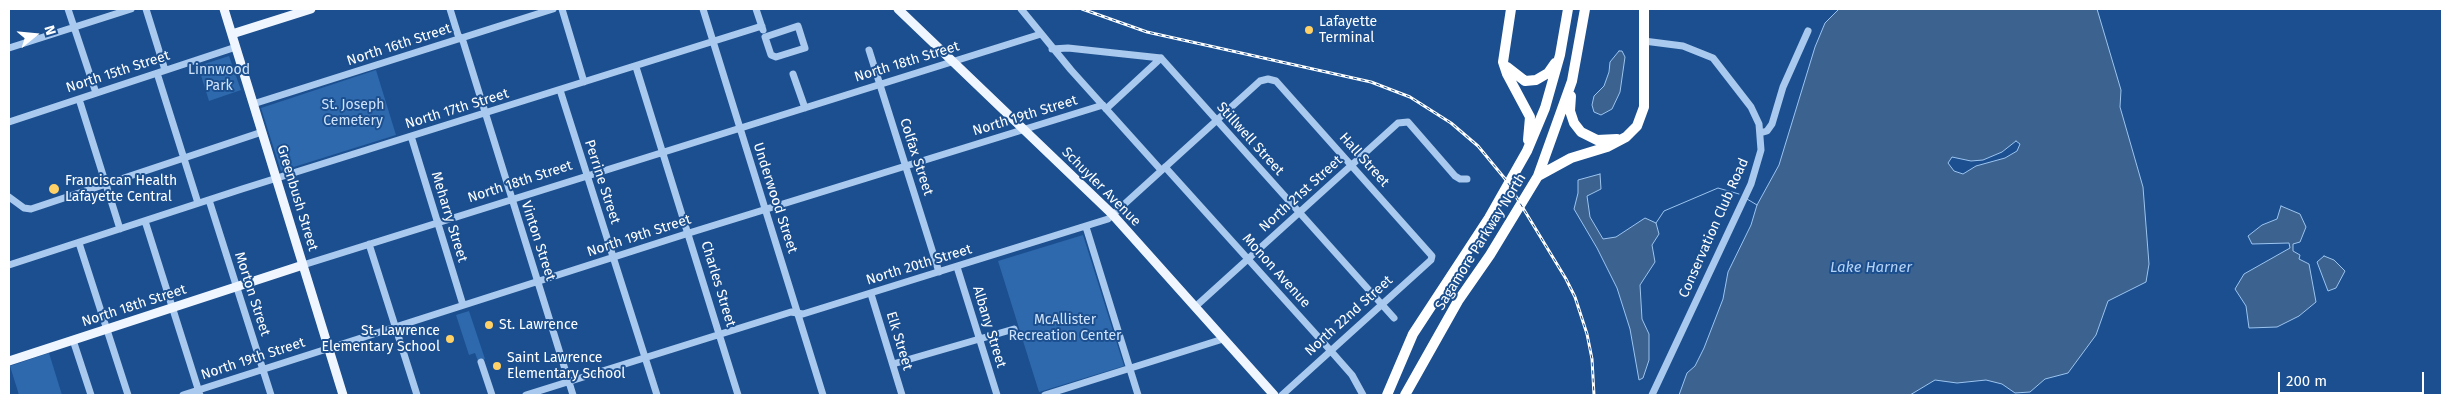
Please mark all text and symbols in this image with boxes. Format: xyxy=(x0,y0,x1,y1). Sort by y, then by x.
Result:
north arrow xyxy=(10,10,60,60)
place label: Lafayette Terminal xyxy=(1319,14,1377,46)
street label: North 16th Street xyxy=(345,20,453,70)
text: N xyxy=(40,24,59,37)
marker: Lafayette Terminal xyxy=(1303,24,1315,36)
street label: North 18th Street xyxy=(853,38,961,86)
street label: North 15th Street xyxy=(64,47,172,97)
park label: Linnwood Park xyxy=(188,62,250,94)
street label: North 17th Street xyxy=(403,85,511,133)
street label: North 19th Street xyxy=(971,92,1079,140)
park label: St. Joseph Cemetery xyxy=(322,97,384,130)
street label: Stillwell Street xyxy=(1213,99,1287,179)
street label: Colfax Street xyxy=(896,116,936,198)
street label: Hall Street xyxy=(1335,130,1393,190)
street label: Perrine Street xyxy=(580,138,624,226)
street label: Underwood Street xyxy=(749,141,801,255)
street label: Greenbush Street xyxy=(273,143,321,253)
street label: Schuyler Avenue xyxy=(1058,144,1144,230)
street label: North 21st Street xyxy=(1256,152,1346,236)
street label: Conservation Club Road xyxy=(1676,156,1752,300)
street label: North 18th Street xyxy=(466,157,574,207)
street label: Meharry Street xyxy=(427,170,471,264)
street label: Sagamore Parkway North xyxy=(1432,171,1530,313)
place label: Franciscan Health Lafayette Central xyxy=(65,173,177,206)
marker: Franciscan Health Lafayette Central xyxy=(47,182,61,196)
street label: Vinton Street xyxy=(517,199,559,283)
street label: North 19th Street xyxy=(585,211,693,261)
street label: Monon Avenue xyxy=(1238,231,1314,311)
street label: Charles Street xyxy=(697,239,739,329)
street label: North 20th Street xyxy=(864,241,974,289)
street label: Morton Street xyxy=(231,250,273,338)
water label: Lake Harner xyxy=(1830,259,1912,277)
street label: North 22nd Street xyxy=(1302,272,1396,360)
street label: North 18th Street xyxy=(80,281,188,331)
street label: Albany Street xyxy=(969,284,1009,370)
street label: Elk Street xyxy=(882,310,916,372)
park label: McAllister Recreation Center xyxy=(1008,312,1122,344)
place label: St. Lawrence xyxy=(499,317,578,333)
marker: St. Lawrence xyxy=(483,319,495,331)
place label: St. Lawrence Elementary School xyxy=(322,323,440,356)
marker: St. Lawrence Elementary School xyxy=(444,333,456,345)
street label: North 19th Street xyxy=(199,334,307,384)
place label: Saint Lawrence Elementary School xyxy=(507,350,625,382)
marker: Saint Lawrence Elementary School xyxy=(491,360,503,372)
scale bar xyxy=(2281,362,2427,394)
text: 200 m xyxy=(2286,372,2327,390)

